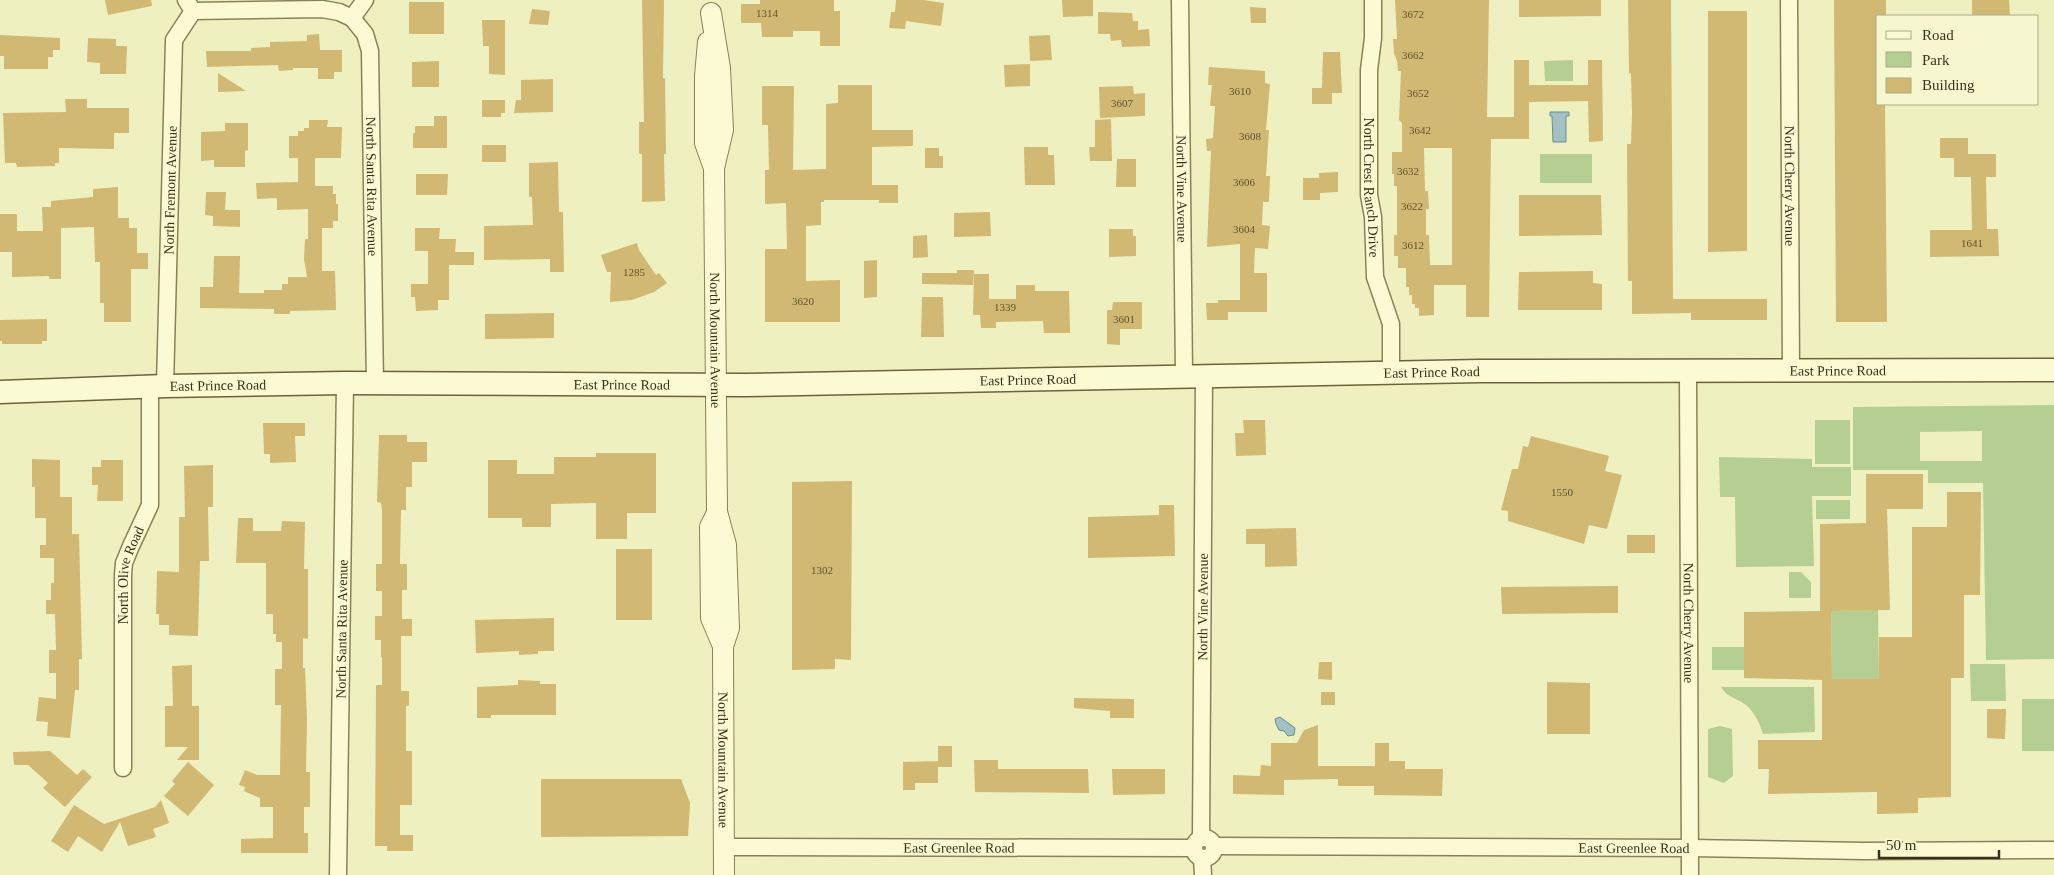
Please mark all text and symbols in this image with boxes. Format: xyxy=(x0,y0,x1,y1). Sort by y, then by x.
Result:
house number: 1314 xyxy=(756,7,779,19)
house number: 3672 xyxy=(1402,8,1424,20)
legend xyxy=(1876,15,2039,105)
text: Road xyxy=(1922,27,1954,43)
house number: 3662 xyxy=(1402,49,1424,61)
text: Park xyxy=(1922,52,1950,68)
text: Building xyxy=(1922,77,1975,93)
house number: 3610 xyxy=(1229,85,1252,97)
house number: 3652 xyxy=(1407,87,1429,99)
house number: 3607 xyxy=(1111,97,1134,109)
street label: North Santa Rita Avenue xyxy=(363,117,381,256)
street label: North Crest Ranch Drive xyxy=(1362,118,1382,258)
house number: 3642 xyxy=(1409,124,1431,136)
street label: North Fremont Avenue xyxy=(161,125,179,255)
street label: North Cherry Avenue xyxy=(1782,126,1798,246)
house number: 3608 xyxy=(1239,130,1262,142)
street label: North Vine Avenue xyxy=(1174,135,1190,243)
house number: 3632 xyxy=(1397,165,1419,177)
house number: 3606 xyxy=(1233,176,1256,188)
house number: 3622 xyxy=(1401,200,1423,212)
house number: 3604 xyxy=(1233,223,1256,235)
house number: 1641 xyxy=(1961,237,1983,249)
house number: 3612 xyxy=(1402,239,1424,251)
house number: 1285 xyxy=(623,266,646,278)
street label: North Mountain Avenue xyxy=(707,272,724,408)
house number: 3620 xyxy=(792,295,815,307)
house number: 1339 xyxy=(994,301,1017,313)
house number: 3601 xyxy=(1113,313,1135,325)
street label: East Prince Road xyxy=(1789,363,1886,378)
street label: East Prince Road xyxy=(1383,364,1480,380)
street label: East Prince Road xyxy=(979,371,1076,388)
street label: East Prince Road xyxy=(170,377,266,393)
street label: East Prince Road xyxy=(574,377,670,392)
house number: 1550 xyxy=(1551,486,1574,498)
street label: North Olive Road xyxy=(116,524,147,624)
street label: North Vine Avenue xyxy=(1195,553,1210,661)
street label: North Santa Rita Avenue xyxy=(333,559,350,699)
street label: North Cherry Avenue xyxy=(1681,563,1697,683)
house number: 1302 xyxy=(811,564,833,576)
street label: North Mountain Avenue xyxy=(716,692,731,828)
scale bar xyxy=(1879,828,1999,860)
text: 50 m xyxy=(1886,837,1917,853)
street label: East Greenlee Road xyxy=(903,840,1015,855)
street label: East Greenlee Road xyxy=(1578,840,1690,855)

